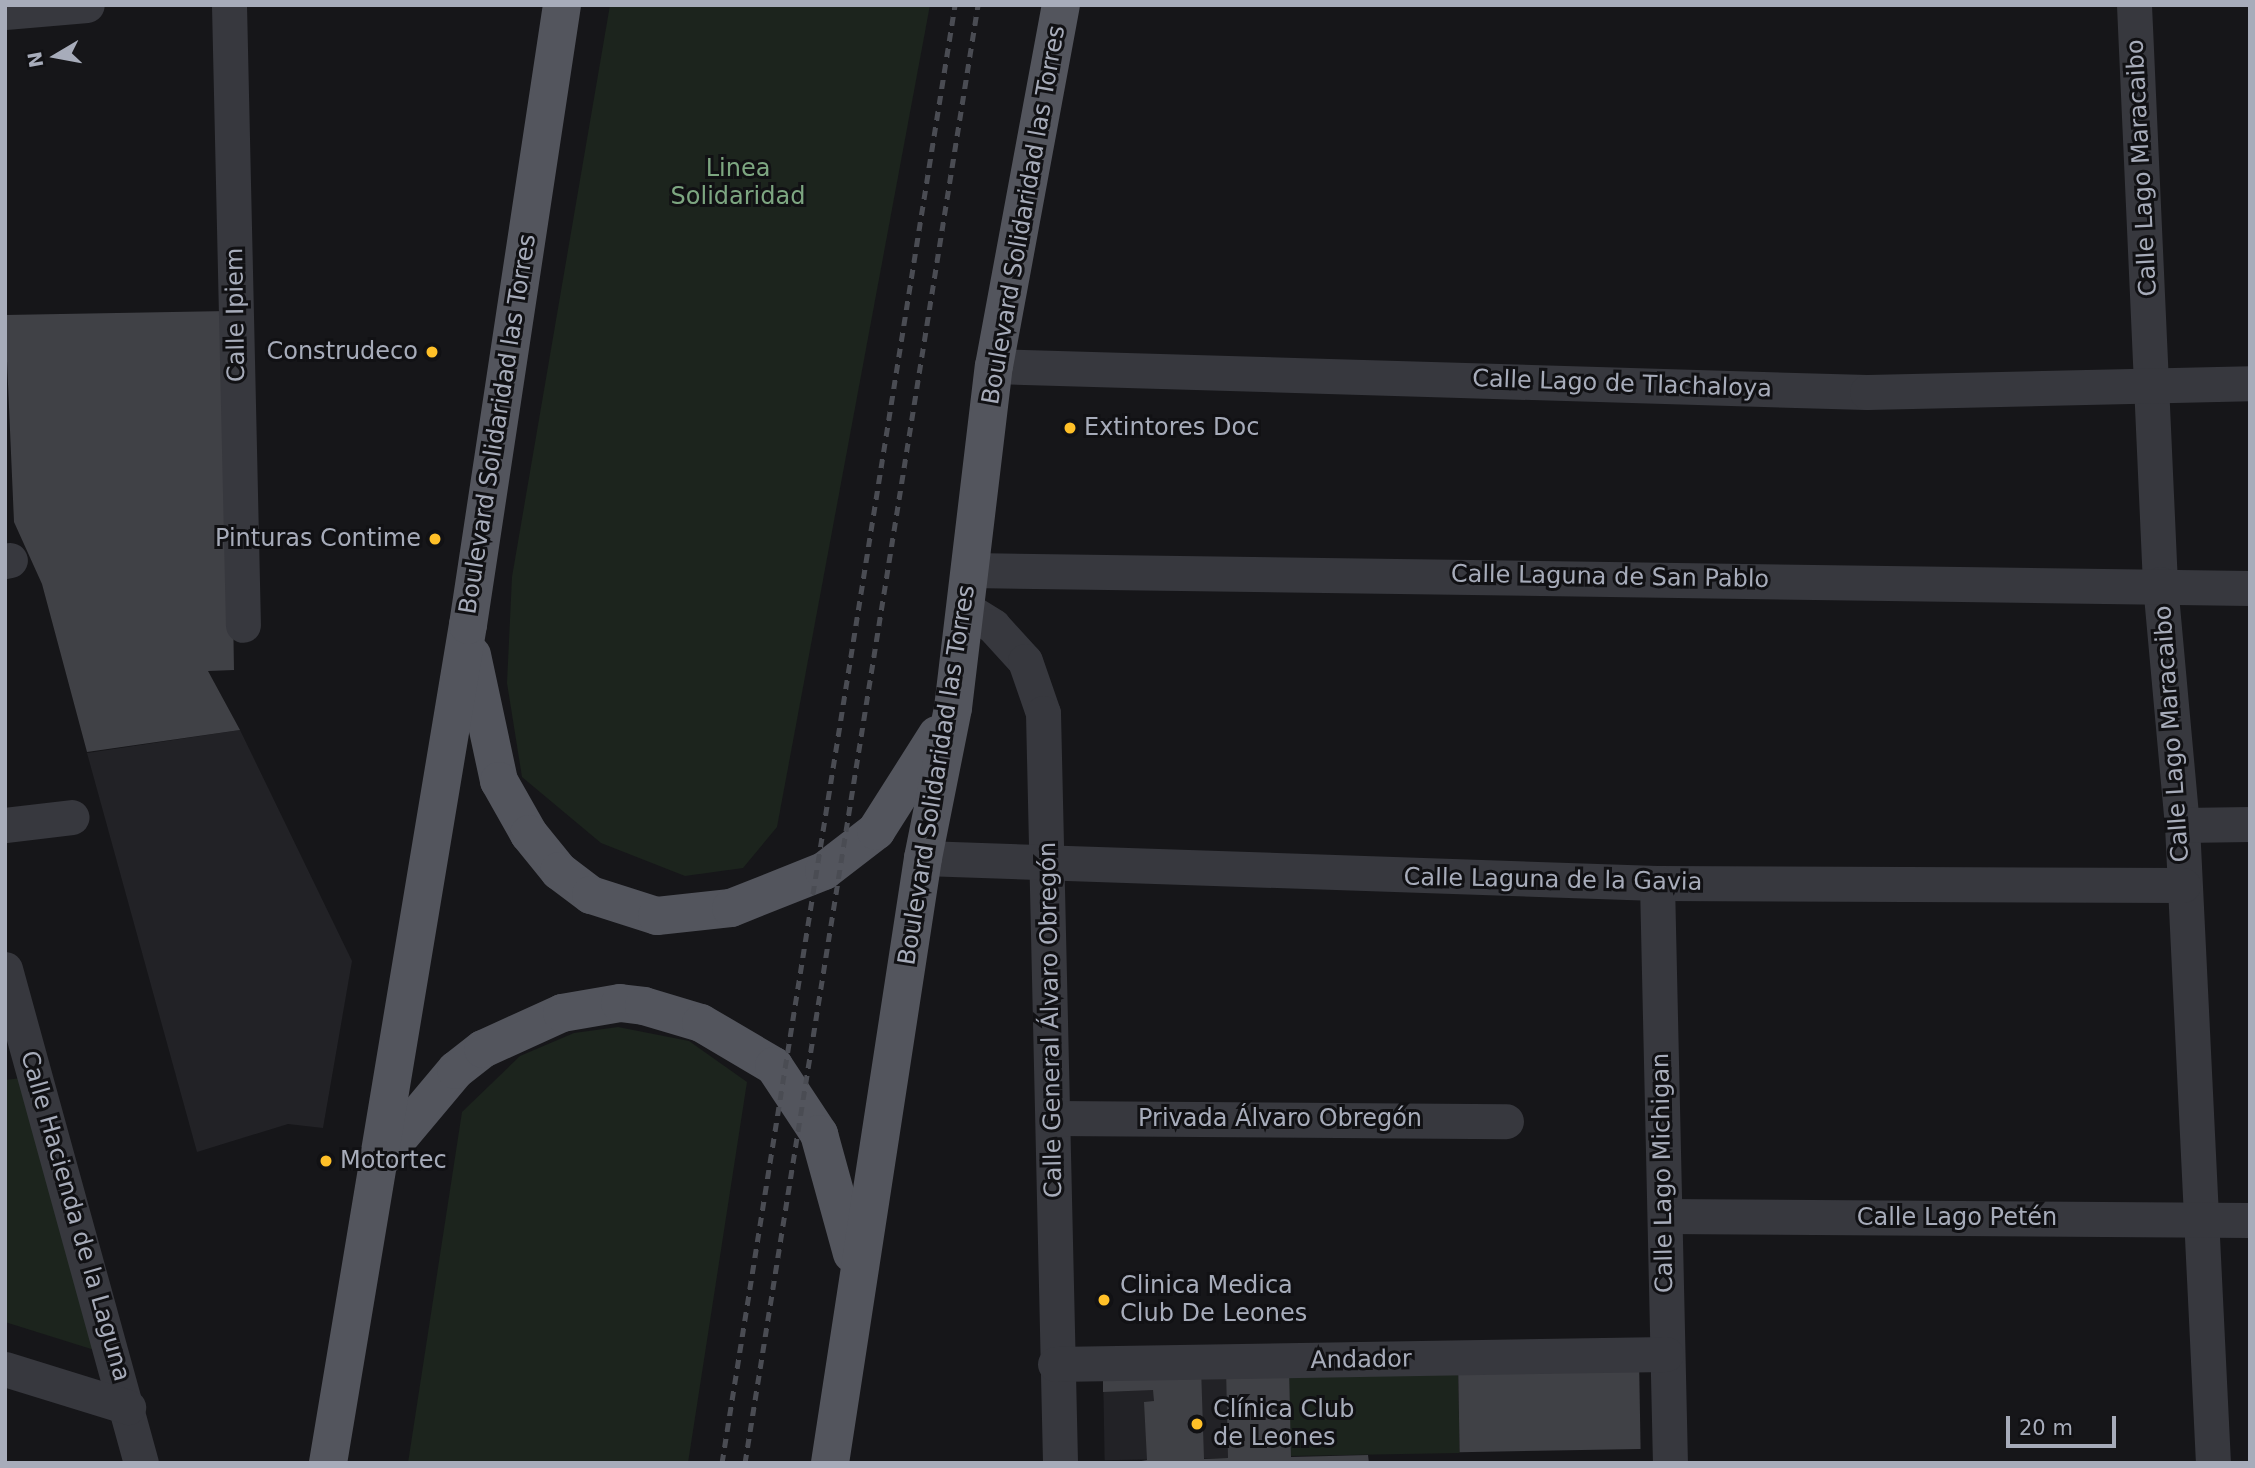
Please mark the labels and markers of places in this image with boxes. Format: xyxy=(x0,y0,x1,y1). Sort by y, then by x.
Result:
place label: Construdeco xyxy=(266,338,418,366)
marker: Construdeco xyxy=(424,344,440,360)
place label: Extintores Doc xyxy=(1084,414,1259,442)
marker: Extintores Doc xyxy=(1062,420,1078,436)
place label: Pinturas Contime xyxy=(215,525,421,553)
marker: Pinturas Contime xyxy=(427,531,443,547)
place label: Motortec xyxy=(340,1147,447,1175)
marker: Motortec xyxy=(318,1153,334,1169)
place label: Clinica Medica Club De Leones xyxy=(1120,1272,1307,1328)
marker: Clinica Medica Club De Leones xyxy=(1094,1290,1114,1310)
place label: Clínica Club de Leones xyxy=(1213,1396,1354,1452)
marker: Clínica Club de Leones xyxy=(1187,1414,1207,1434)

